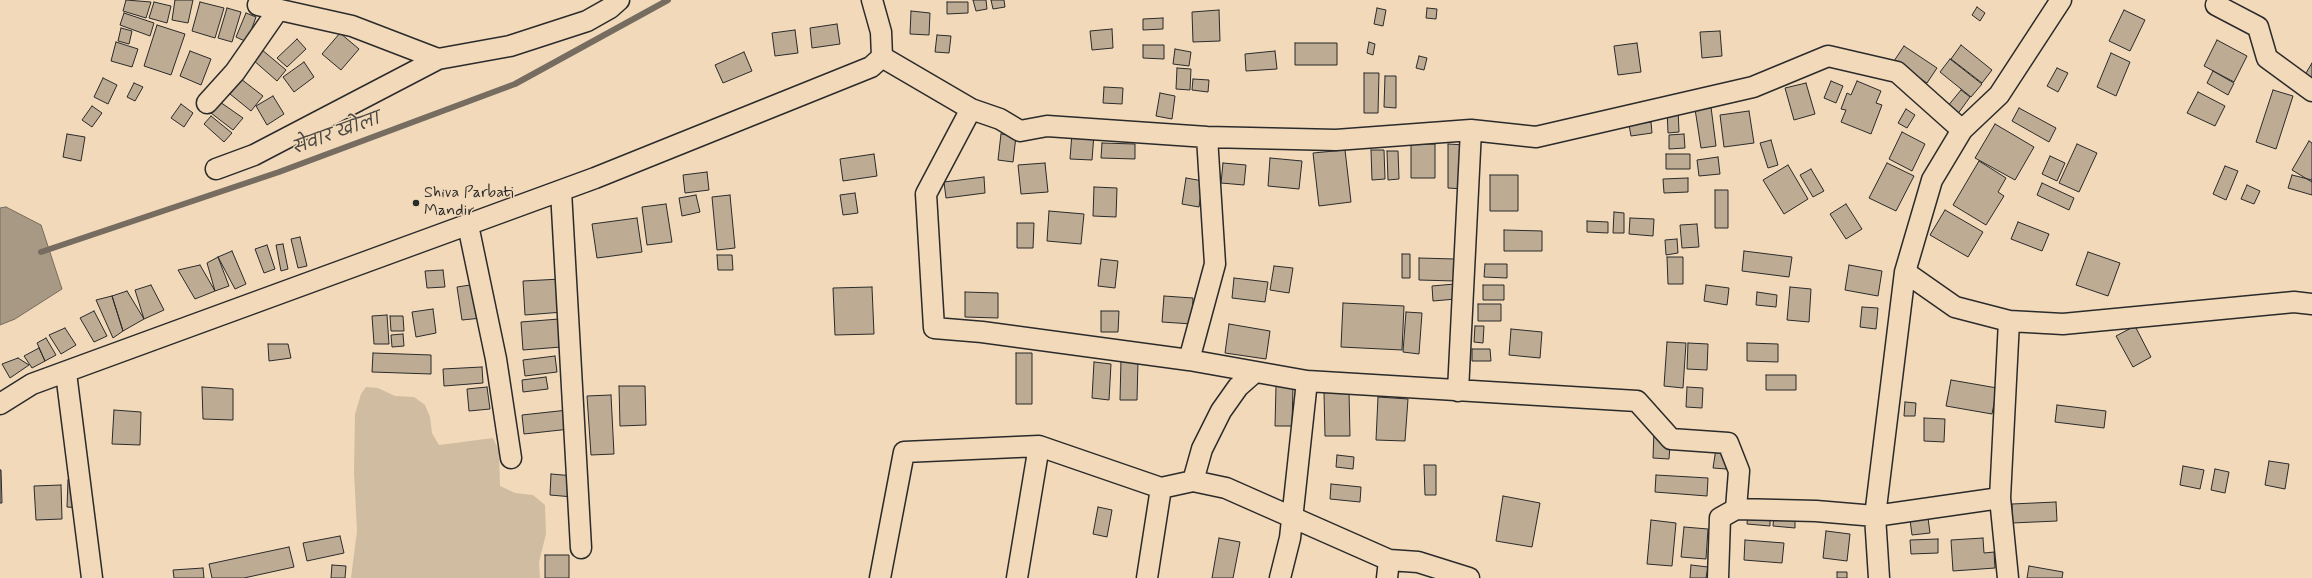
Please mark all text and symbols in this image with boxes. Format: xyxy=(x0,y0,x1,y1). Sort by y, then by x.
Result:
water label: सेवार खोला xyxy=(289,110,383,160)
place label: Shiva Parbati Mandir xyxy=(424,184,514,222)
marker: Shiva Parbati Mandir xyxy=(411,198,421,208)

